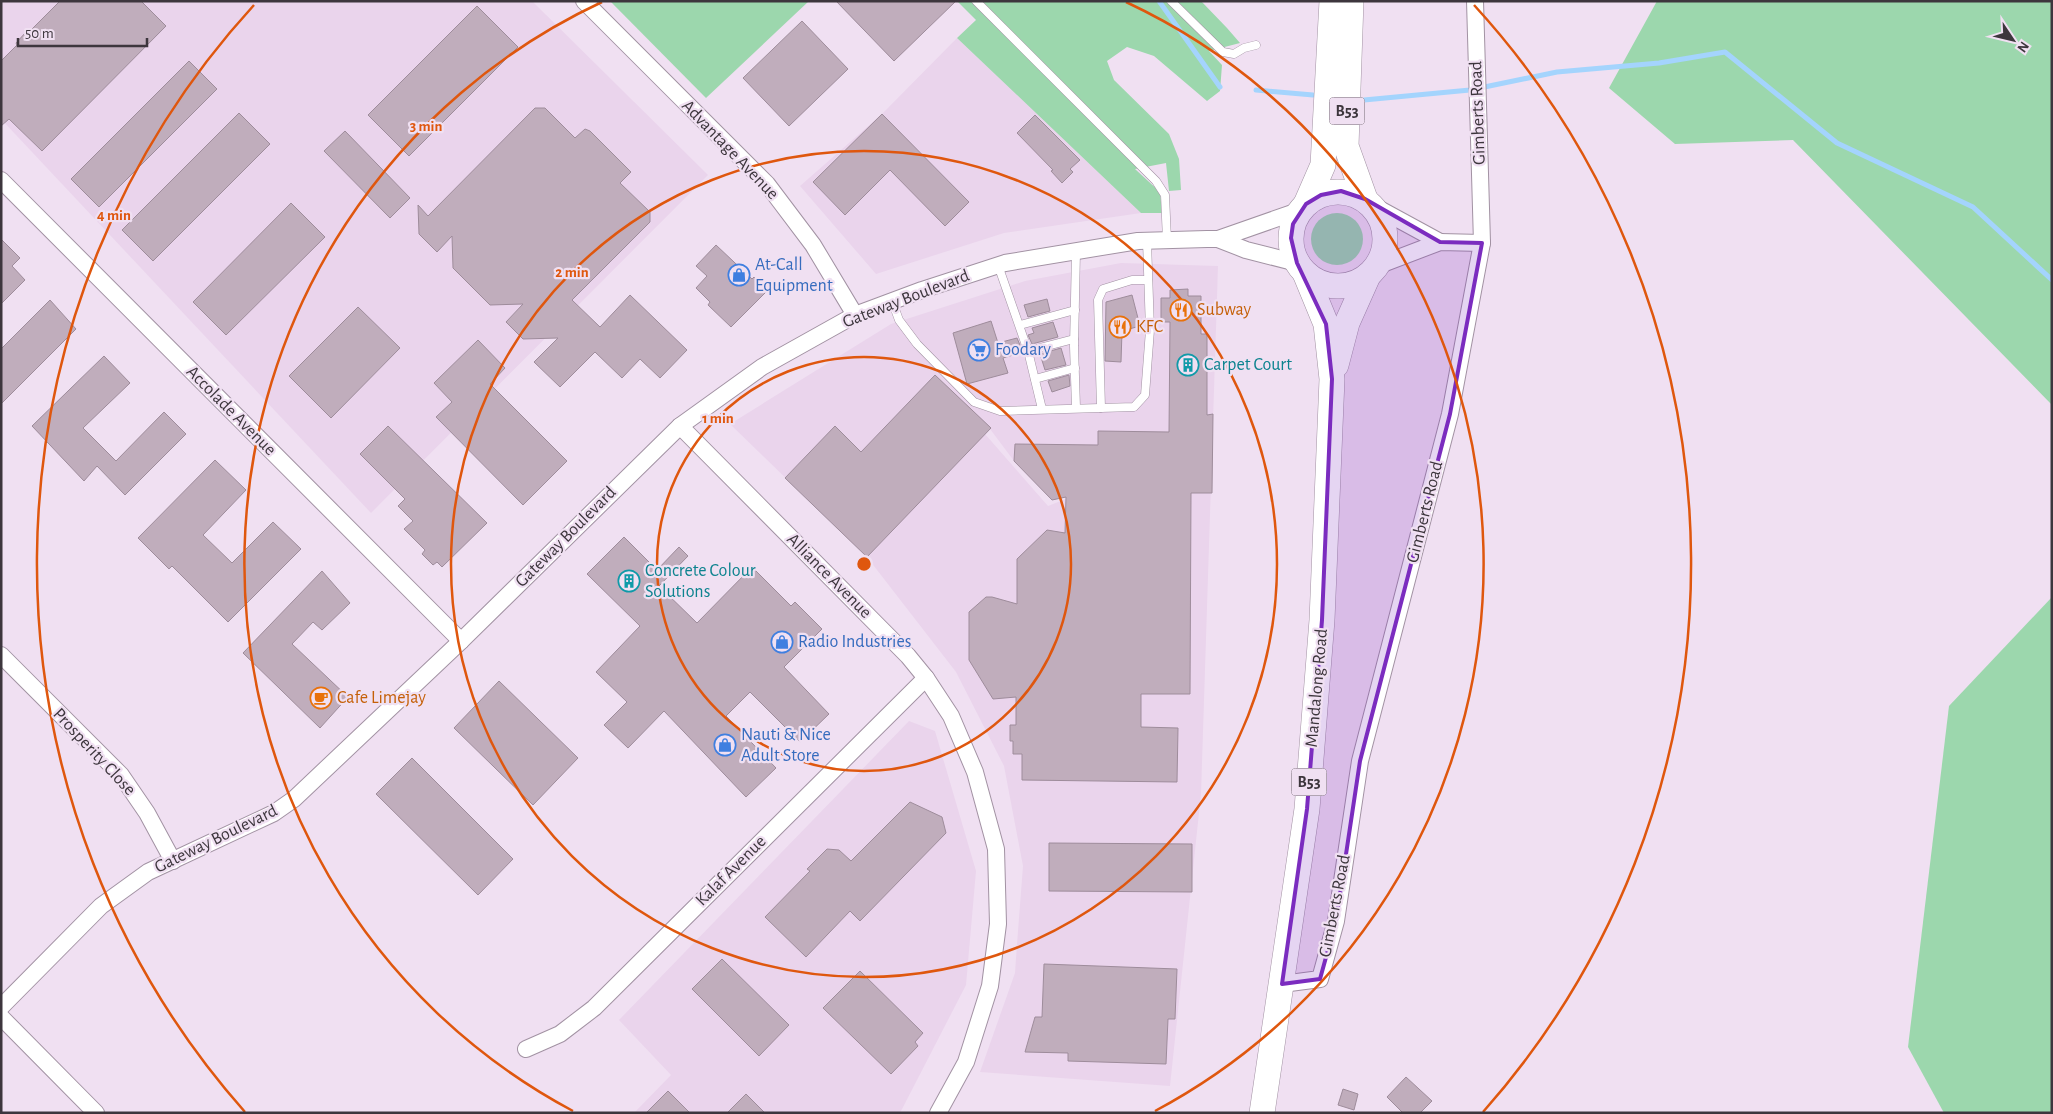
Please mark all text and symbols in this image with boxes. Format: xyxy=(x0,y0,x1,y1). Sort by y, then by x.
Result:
scale bar xyxy=(18,15,146,47)
north arrow xyxy=(1988,15,2038,65)
text: 50 m xyxy=(25,26,54,41)
text: N xyxy=(2014,39,2031,55)
street label: Gimberts Road xyxy=(1467,61,1489,165)
street label: Advantage Avenue xyxy=(678,97,782,203)
road number: B53 xyxy=(1330,98,1364,124)
text: 3 min xyxy=(410,119,442,134)
text: 4 min xyxy=(97,208,131,223)
place label: At-Call Equipment xyxy=(755,256,833,295)
shop icon: At-Call Equipment xyxy=(727,263,751,287)
text: 2 min xyxy=(555,265,589,280)
street label: Gateway Boulevard xyxy=(840,267,972,331)
restaurant icon: Subway xyxy=(1169,298,1193,322)
place label: Subway xyxy=(1197,301,1252,319)
restaurant icon: KFC xyxy=(1108,315,1132,339)
place label: KFC xyxy=(1136,318,1163,336)
supermarket icon: Foodary xyxy=(967,338,991,362)
place label: Foodary xyxy=(995,341,1051,359)
building icon: Carpet Court xyxy=(1176,353,1200,377)
place label: Carpet Court xyxy=(1204,356,1292,374)
street label: Accolade Avenue xyxy=(183,363,279,459)
text: 1 min xyxy=(702,411,734,426)
street label: Gimberts Road xyxy=(1404,459,1446,565)
street label: Gateway Boulevard xyxy=(512,483,620,591)
street label: Alliance Avenue xyxy=(783,530,875,622)
centre of rings xyxy=(855,555,873,573)
place label: Concrete Colour Solutions xyxy=(645,562,756,601)
building icon: Concrete Colour Solutions xyxy=(617,569,641,593)
street label: Mandalong Road xyxy=(1303,628,1331,748)
shop icon: Radio Industries xyxy=(770,630,794,654)
place label: Radio Industries xyxy=(798,633,911,651)
cafe icon: Cafe Limejay xyxy=(309,686,333,710)
place label: Cafe Limejay xyxy=(337,689,426,707)
street label: Prosperity Close xyxy=(49,705,139,799)
place label: Nauti & Nice Adult Store xyxy=(741,726,831,765)
shop icon: Nauti & Nice Adult Store xyxy=(713,733,737,757)
road number: B53 xyxy=(1292,769,1326,796)
street label: Gateway Boulevard xyxy=(152,802,280,876)
street label: Kalaf Avenue xyxy=(692,832,770,910)
street label: Gimberts Road xyxy=(1316,853,1354,959)

